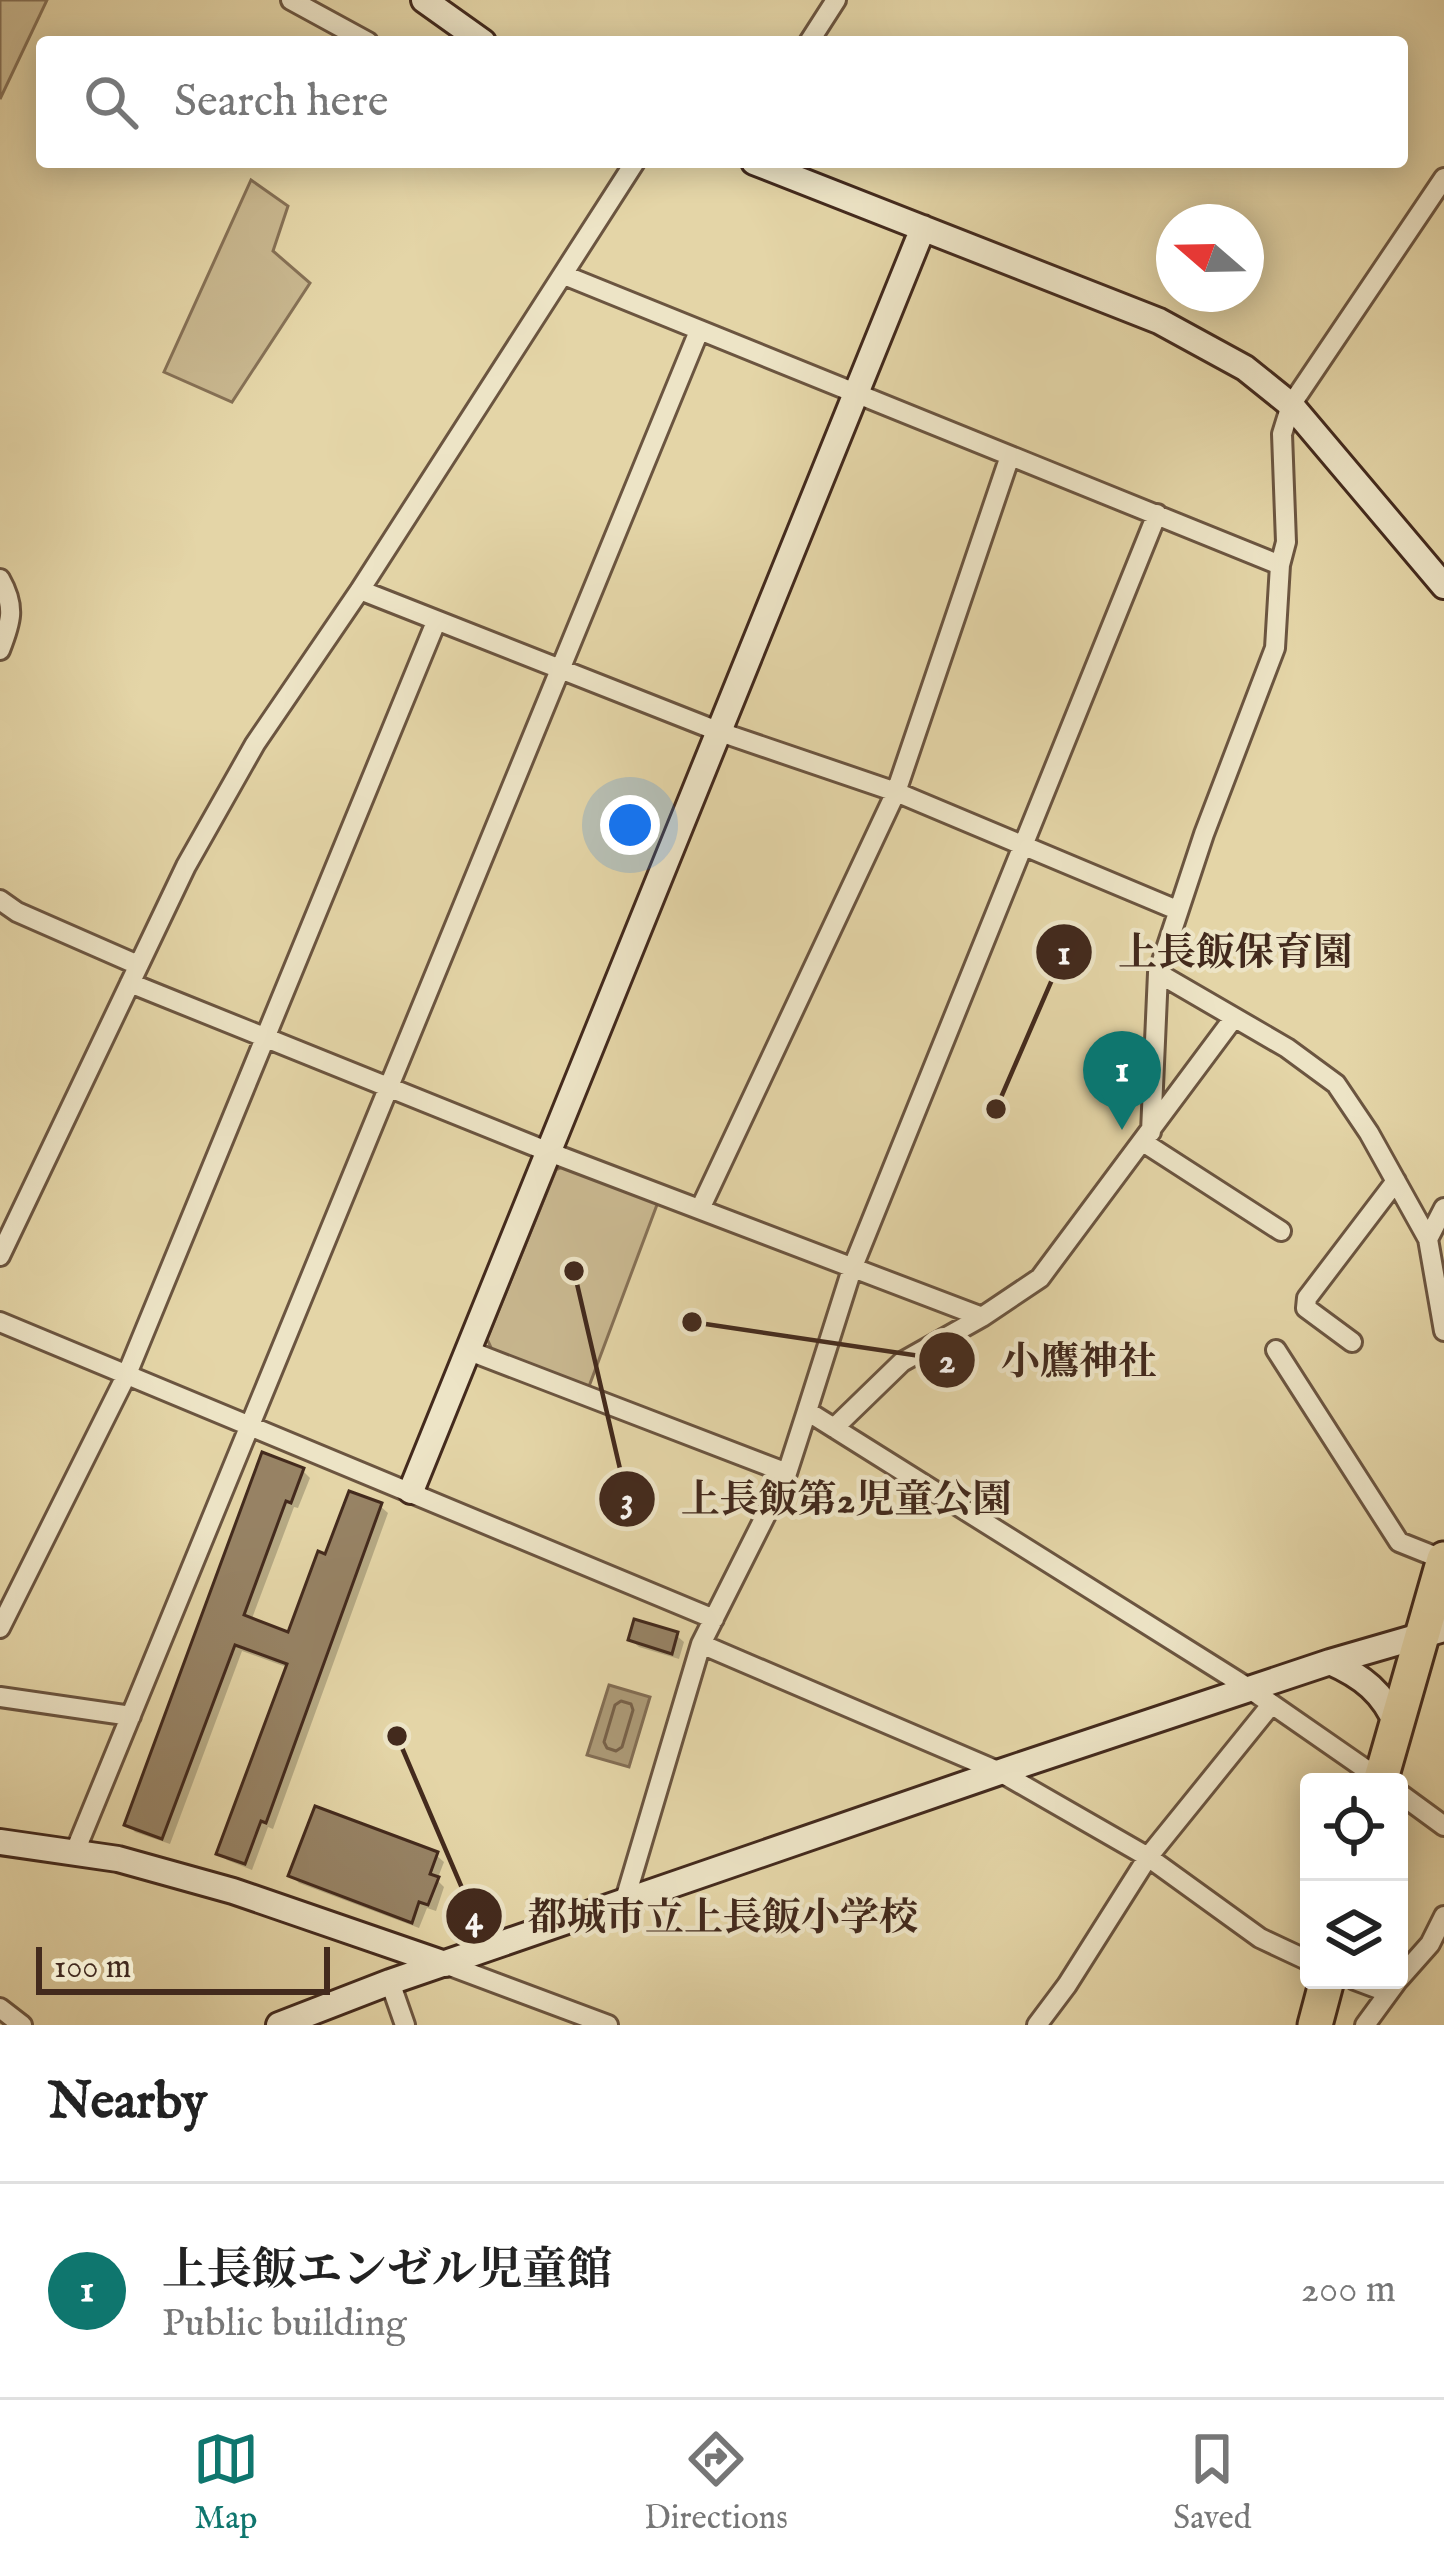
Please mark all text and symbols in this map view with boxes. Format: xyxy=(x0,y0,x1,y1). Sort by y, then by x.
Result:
search box xyxy=(36,36,1408,168)
icon: search xyxy=(78,69,144,135)
text: Search here xyxy=(174,74,388,131)
north arrow xyxy=(1156,204,1264,312)
your location xyxy=(600,795,660,855)
callout: 上長飯保育園 xyxy=(1034,914,1376,989)
text: 上長飯保育園 xyxy=(1118,930,1352,979)
text: 1 xyxy=(1057,931,1071,977)
pin: 1 xyxy=(1083,1031,1161,1130)
callout: 小鷹神社 xyxy=(917,1322,1181,1397)
text: 2 xyxy=(939,1339,956,1385)
text: 小鷹神社 xyxy=(1001,1339,1157,1388)
callout: 上長飯第2児童公園 xyxy=(597,1461,1035,1536)
text: 上長飯第2児童公園 xyxy=(681,1477,1011,1526)
text: 3 xyxy=(620,1478,634,1524)
map controls xyxy=(1300,1773,1408,1989)
button: locate xyxy=(1300,1773,1408,1881)
callout: 都城市立上長飯小学校 xyxy=(444,1879,942,1954)
button: layers xyxy=(1300,1881,1408,1989)
text: 都城市立上長飯小学校 xyxy=(528,1895,918,1944)
text: 4 xyxy=(465,1896,483,1942)
scale bar xyxy=(36,1941,330,1994)
text: 100 m xyxy=(54,1947,131,1989)
text: Nearby xyxy=(48,2071,207,2136)
text: 上長飯エンゼル児童館 xyxy=(162,2243,612,2300)
text: 1 xyxy=(80,2266,94,2315)
text: 200 m xyxy=(1301,2266,1396,2315)
text: Public building xyxy=(162,2300,407,2349)
tab: Map xyxy=(193,2426,259,2540)
tab: Directions xyxy=(644,2426,788,2540)
tab: Saved xyxy=(1173,2426,1251,2540)

